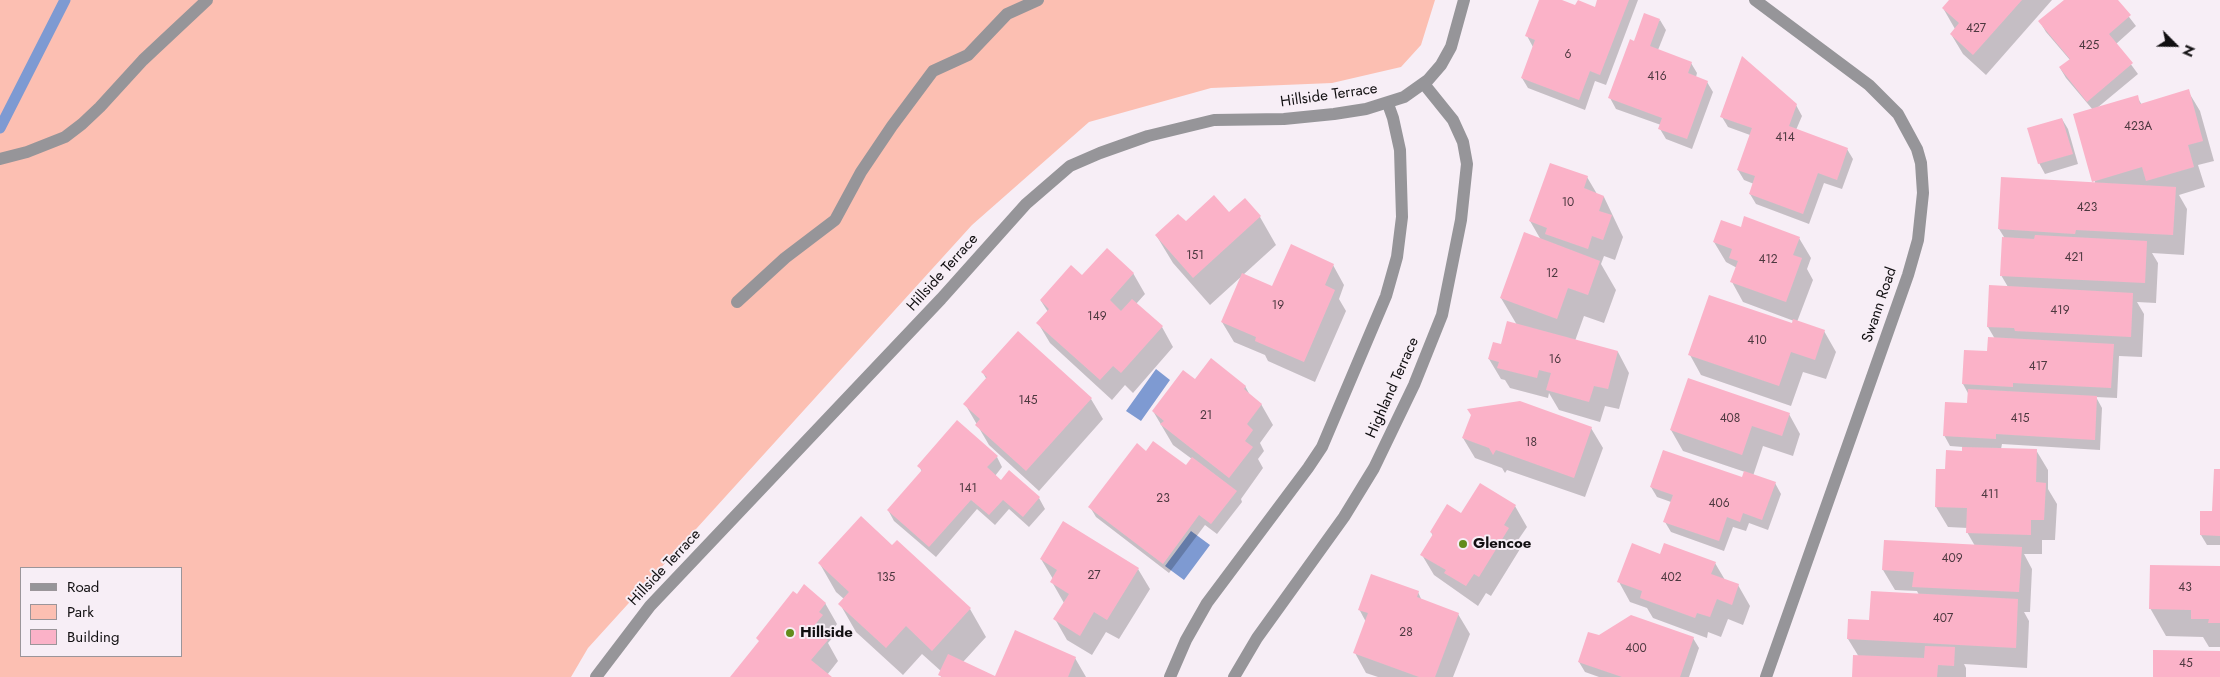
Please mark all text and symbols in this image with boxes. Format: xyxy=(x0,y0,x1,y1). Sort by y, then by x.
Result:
north arrow xyxy=(2150,20,2200,70)
house number: 427 xyxy=(1966,22,1986,36)
house number: 425 xyxy=(2079,39,2099,53)
text: N xyxy=(2177,42,2200,60)
house number: 6 xyxy=(1565,48,1571,62)
house number: 416 xyxy=(1647,70,1667,84)
street label: Hillside Terrace xyxy=(1279,80,1379,112)
house number: 423A xyxy=(2124,120,2152,134)
house number: 414 xyxy=(1775,131,1795,145)
house number: 10 xyxy=(1562,196,1574,210)
house number: 423 xyxy=(2077,201,2097,215)
street label: Hillside Terrace xyxy=(904,231,982,315)
house number: 151 xyxy=(1186,249,1204,263)
house number: 421 xyxy=(2064,251,2084,265)
house number: 412 xyxy=(1758,253,1778,267)
street label: Swann Road xyxy=(1859,265,1901,345)
house number: 12 xyxy=(1546,267,1558,281)
house number: 19 xyxy=(1272,299,1284,313)
house number: 419 xyxy=(2050,304,2070,318)
house number: 149 xyxy=(1087,310,1107,324)
house number: 410 xyxy=(1747,334,1767,348)
street label: Highland Terrace xyxy=(1363,335,1423,441)
house number: 16 xyxy=(1549,353,1561,367)
house number: 417 xyxy=(2029,360,2047,374)
house number: 145 xyxy=(1018,394,1038,408)
house number: 21 xyxy=(1200,409,1212,423)
house number: 408 xyxy=(1720,412,1740,426)
house number: 415 xyxy=(2010,412,2030,426)
house number: 18 xyxy=(1525,436,1537,450)
house number: 141 xyxy=(959,482,977,496)
house number: 411 xyxy=(1981,488,1999,502)
house number: 23 xyxy=(1156,492,1170,506)
house number: 406 xyxy=(1708,497,1730,511)
street label: Hillside Terrace xyxy=(625,526,705,610)
place label: Glencoe xyxy=(1473,535,1531,553)
marker: Glencoe xyxy=(1457,538,1469,550)
house number: 409 xyxy=(1941,552,1963,566)
legend xyxy=(20,567,182,657)
house number: 27 xyxy=(1087,569,1101,583)
house number: 135 xyxy=(877,571,895,585)
house number: 402 xyxy=(1660,571,1682,585)
text: Road xyxy=(67,576,99,598)
house number: 43 xyxy=(2178,581,2192,595)
text: Park xyxy=(67,601,94,623)
house number: 407 xyxy=(1933,612,1953,626)
place label: Hillside xyxy=(800,624,853,642)
text: Building xyxy=(67,626,119,648)
house number: 28 xyxy=(1399,626,1413,640)
marker: Hillside xyxy=(784,627,796,639)
house number: 400 xyxy=(1625,642,1647,656)
house number: 45 xyxy=(2179,657,2193,671)

